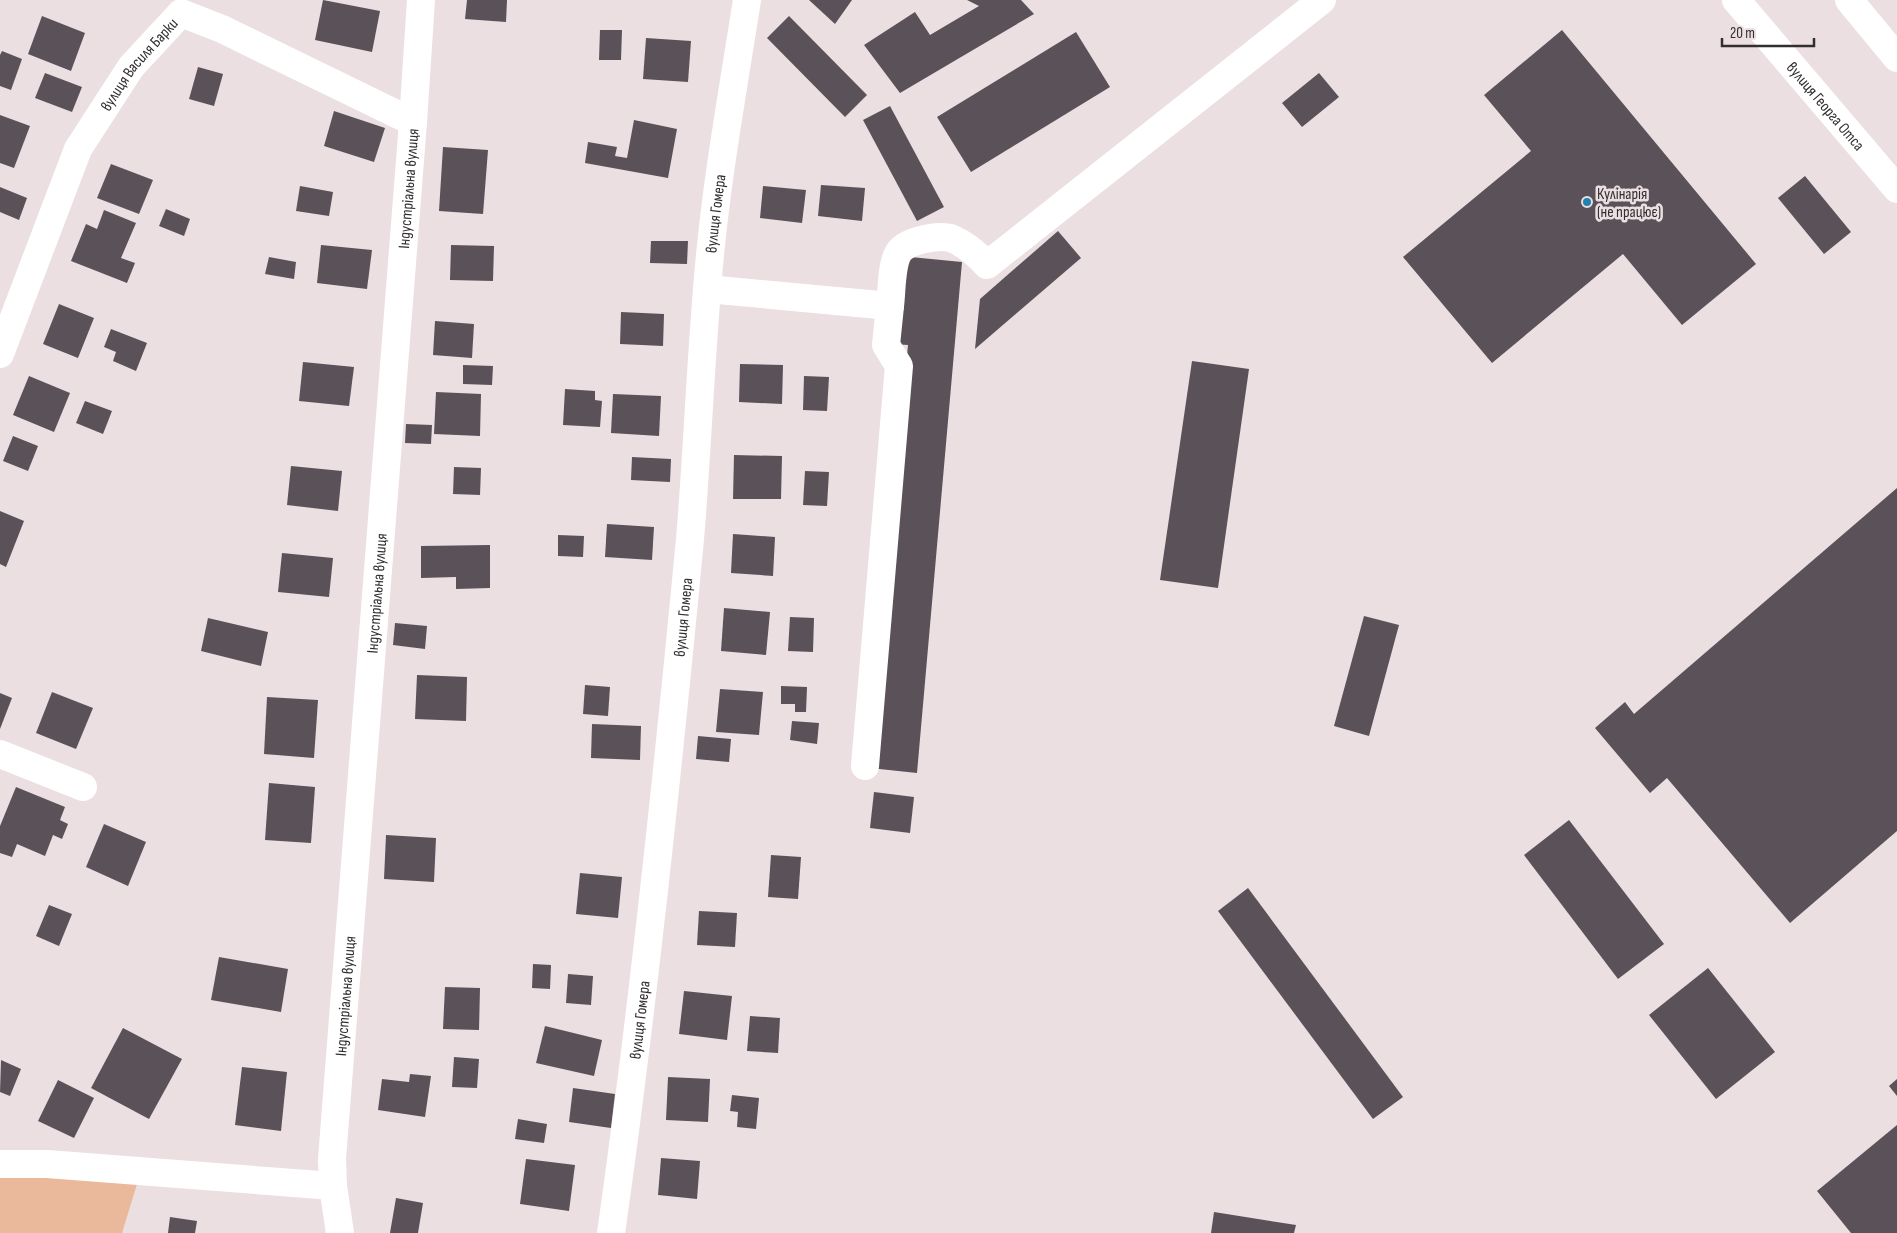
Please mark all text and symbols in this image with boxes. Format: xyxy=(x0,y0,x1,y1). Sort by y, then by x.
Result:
street label: вулиця Василя Барки xyxy=(97,15,183,115)
scale bar xyxy=(1722,15,1814,47)
text: 20 m xyxy=(1730,24,1755,43)
street label: вулиця Георга Отса xyxy=(1782,59,1868,155)
street label: Індустріальна вулиця xyxy=(395,128,423,249)
street label: вулиця Гомера xyxy=(702,173,731,254)
place label: Кулінарія (не працює) xyxy=(1597,185,1661,222)
marker: Кулінарія (не працює) xyxy=(1581,196,1593,208)
street label: Індустріальна вулиця xyxy=(364,533,392,654)
street label: вулиця Гомера xyxy=(671,577,697,658)
street label: Індустріальна вулиця xyxy=(332,935,360,1057)
street label: вулиця Гомера xyxy=(626,980,655,1060)

